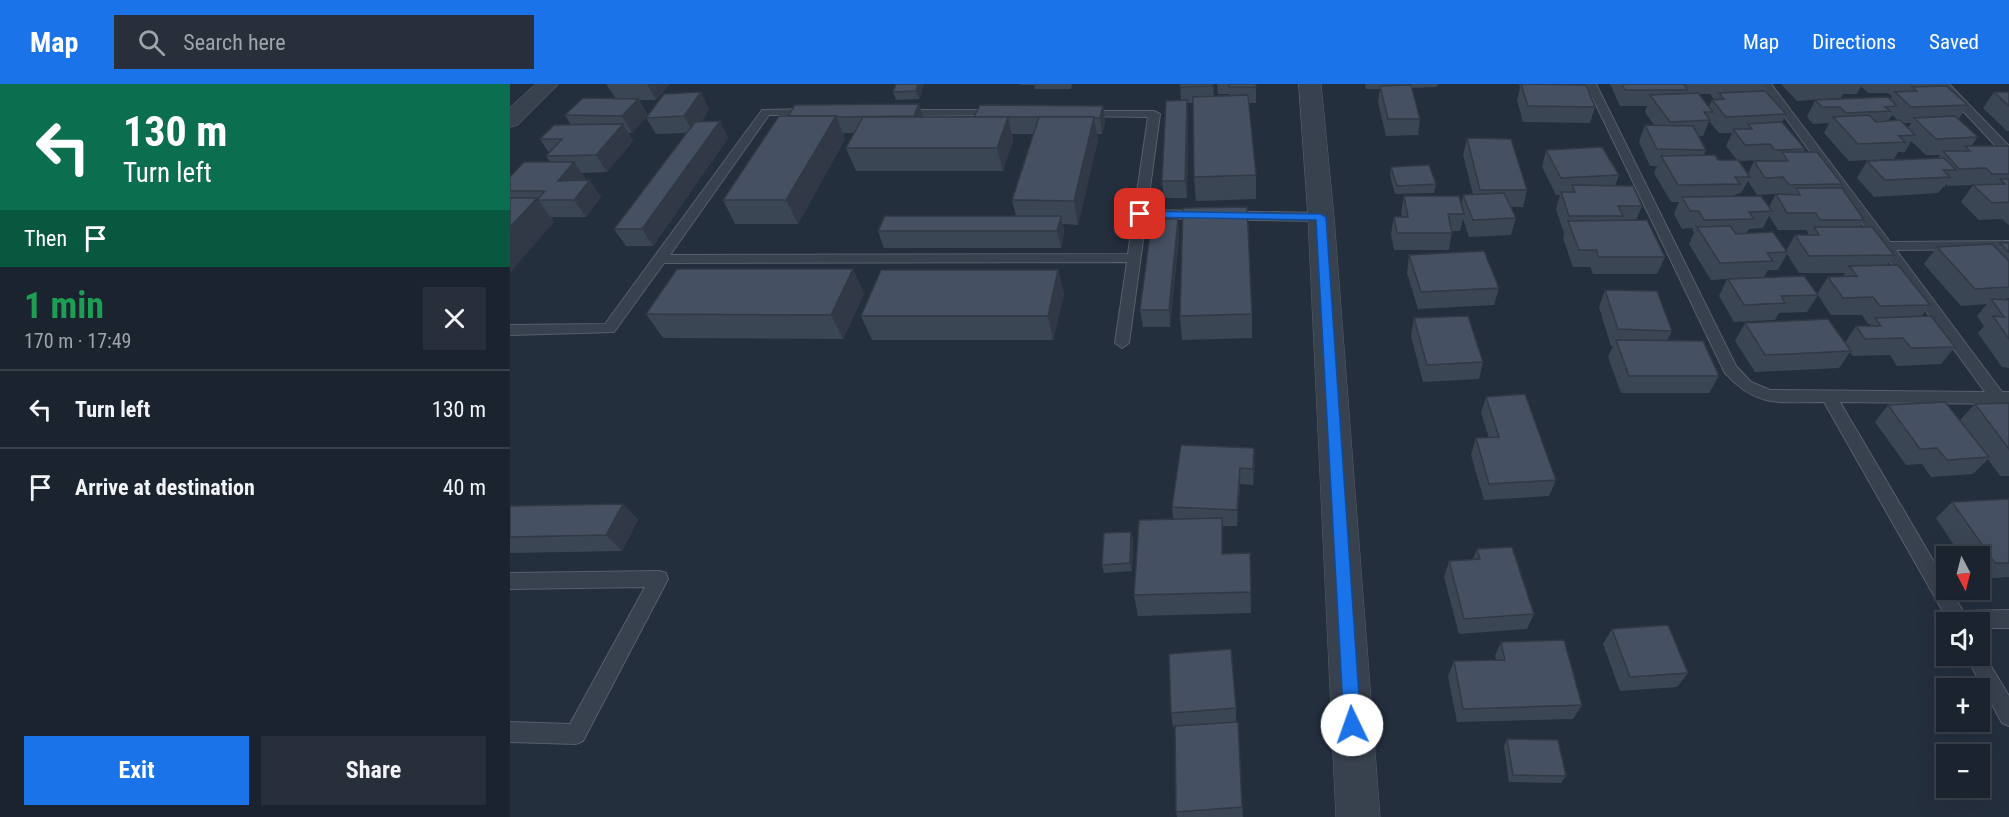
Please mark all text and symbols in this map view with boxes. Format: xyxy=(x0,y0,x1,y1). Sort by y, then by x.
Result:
search box xyxy=(114,15,534,69)
text: Map xyxy=(30,26,78,59)
icon: search xyxy=(135,26,168,59)
text: Search here xyxy=(183,30,286,55)
text: Map xyxy=(1743,30,1779,54)
text: Directions xyxy=(1812,30,1896,54)
text: Saved xyxy=(1929,30,1979,54)
text: 130 m xyxy=(123,107,228,156)
icon: left xyxy=(24,108,102,186)
text: Turn left xyxy=(123,157,212,189)
pin xyxy=(1114,188,1165,239)
icon: arrive xyxy=(1123,197,1156,230)
icon: arrive xyxy=(79,222,112,255)
text: Then xyxy=(24,226,67,251)
text: 1 min xyxy=(24,285,104,327)
button: close xyxy=(423,287,486,350)
text: 170 m · 17:49 xyxy=(24,329,131,353)
icon: left xyxy=(24,393,57,426)
text: Turn left xyxy=(75,397,150,422)
text: 130 m xyxy=(432,397,486,422)
icon: arrive xyxy=(24,471,57,504)
text: Arrive at destination xyxy=(75,475,255,500)
text: 40 m xyxy=(443,475,486,500)
north arrow xyxy=(1936,546,1990,600)
map controls xyxy=(1936,546,1990,798)
button: sound xyxy=(1936,612,1990,666)
button: + xyxy=(1936,678,1990,732)
position arrow xyxy=(1320,693,1384,757)
button: Exit xyxy=(24,736,249,805)
button: Share xyxy=(261,736,486,805)
button: − xyxy=(1936,744,1990,798)

